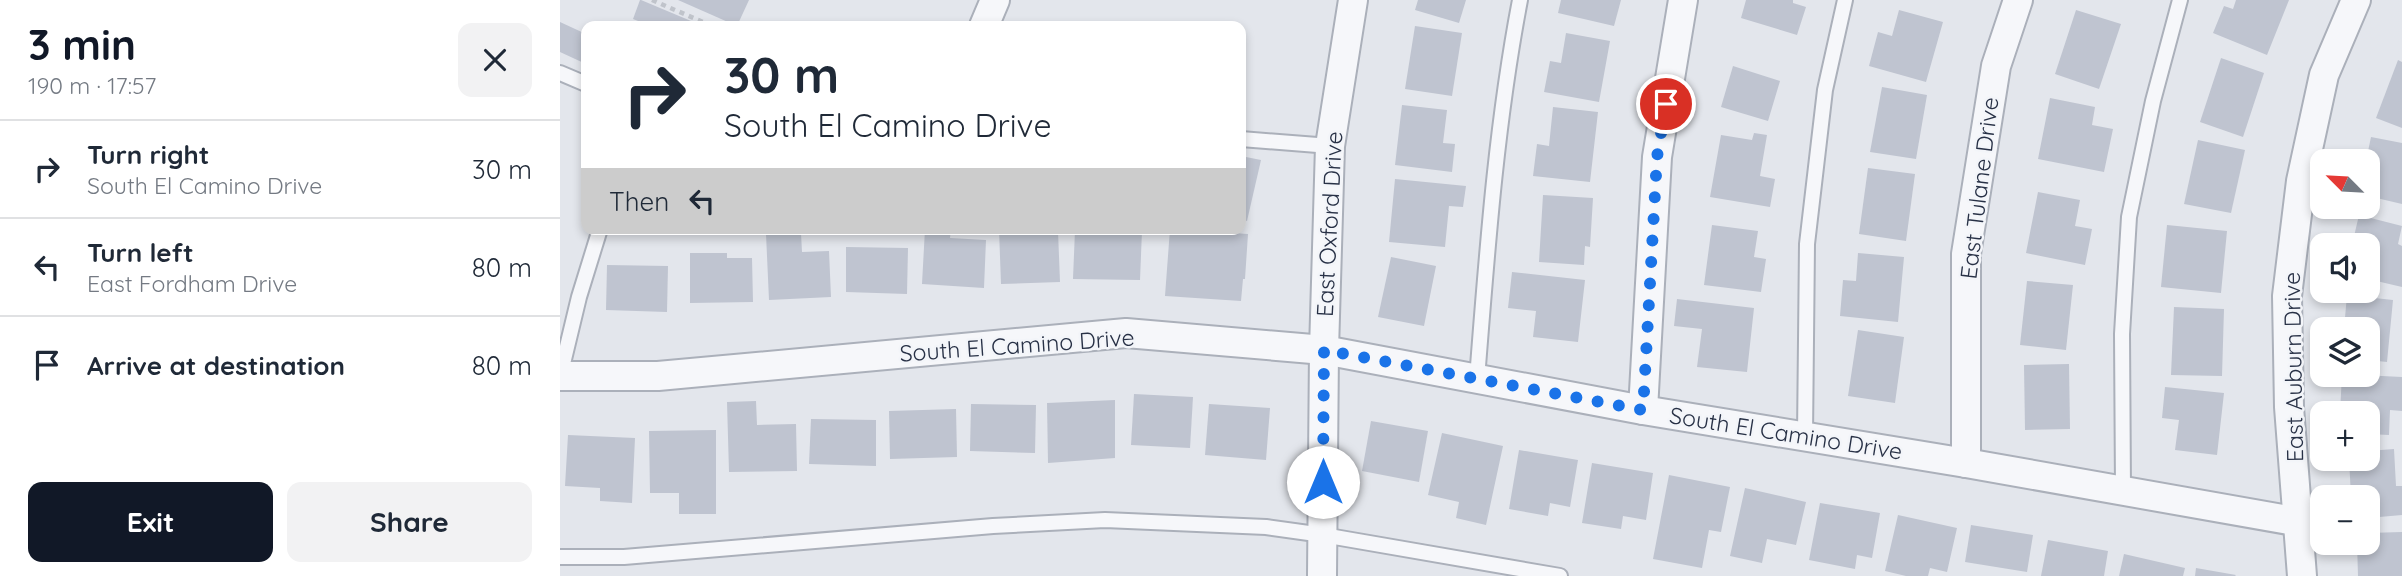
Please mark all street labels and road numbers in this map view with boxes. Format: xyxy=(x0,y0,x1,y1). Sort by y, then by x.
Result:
street label: East Tulane Drive xyxy=(1953,95,2005,281)
street label: East Oxford Drive xyxy=(1310,131,1348,317)
street label: East Auburn Drive xyxy=(2277,272,2309,462)
street label: South El Camino Drive xyxy=(899,322,1135,368)
street label: South El Camino Drive xyxy=(1668,400,1904,466)

